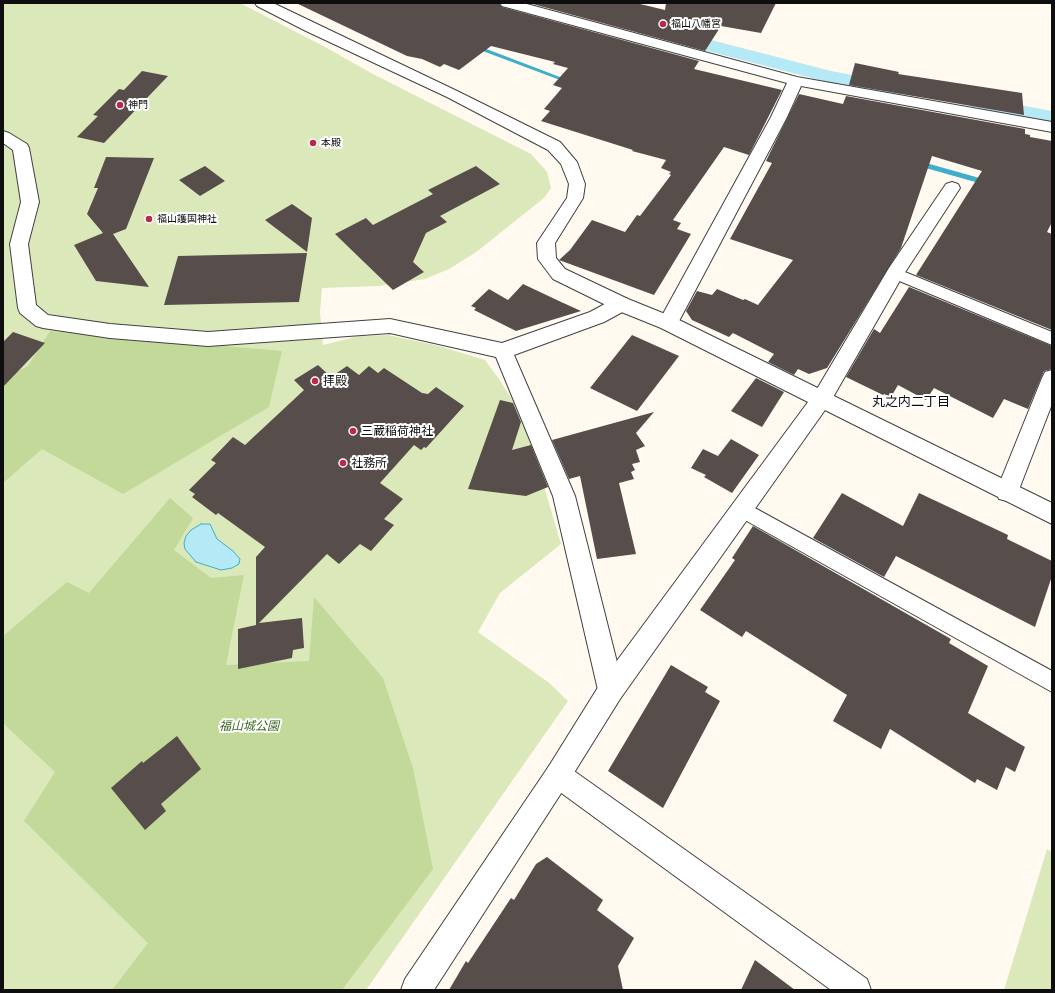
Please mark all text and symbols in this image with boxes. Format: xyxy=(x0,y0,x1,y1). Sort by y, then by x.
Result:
place label: 福山八幡宮 xyxy=(671,18,721,30)
marker: 福山八幡宮 xyxy=(658,19,668,29)
place label: 神門 xyxy=(128,99,148,111)
marker: 神門 xyxy=(115,100,125,110)
place label: 本殿 xyxy=(321,137,341,149)
marker: 本殿 xyxy=(308,138,318,148)
place label: 福山護国神社 xyxy=(157,213,217,225)
marker: 福山護国神社 xyxy=(144,214,154,224)
place label: 拝殿 xyxy=(323,374,347,388)
marker: 拝殿 xyxy=(310,376,320,386)
district label: 丸之内二丁目 xyxy=(872,394,950,410)
place label: 三蔵稲荷神社 xyxy=(361,424,433,438)
marker: 三蔵稲荷神社 xyxy=(348,426,358,436)
place label: 社務所 xyxy=(351,456,387,470)
marker: 社務所 xyxy=(338,458,348,468)
park label: 福山城公園 xyxy=(219,719,279,733)

